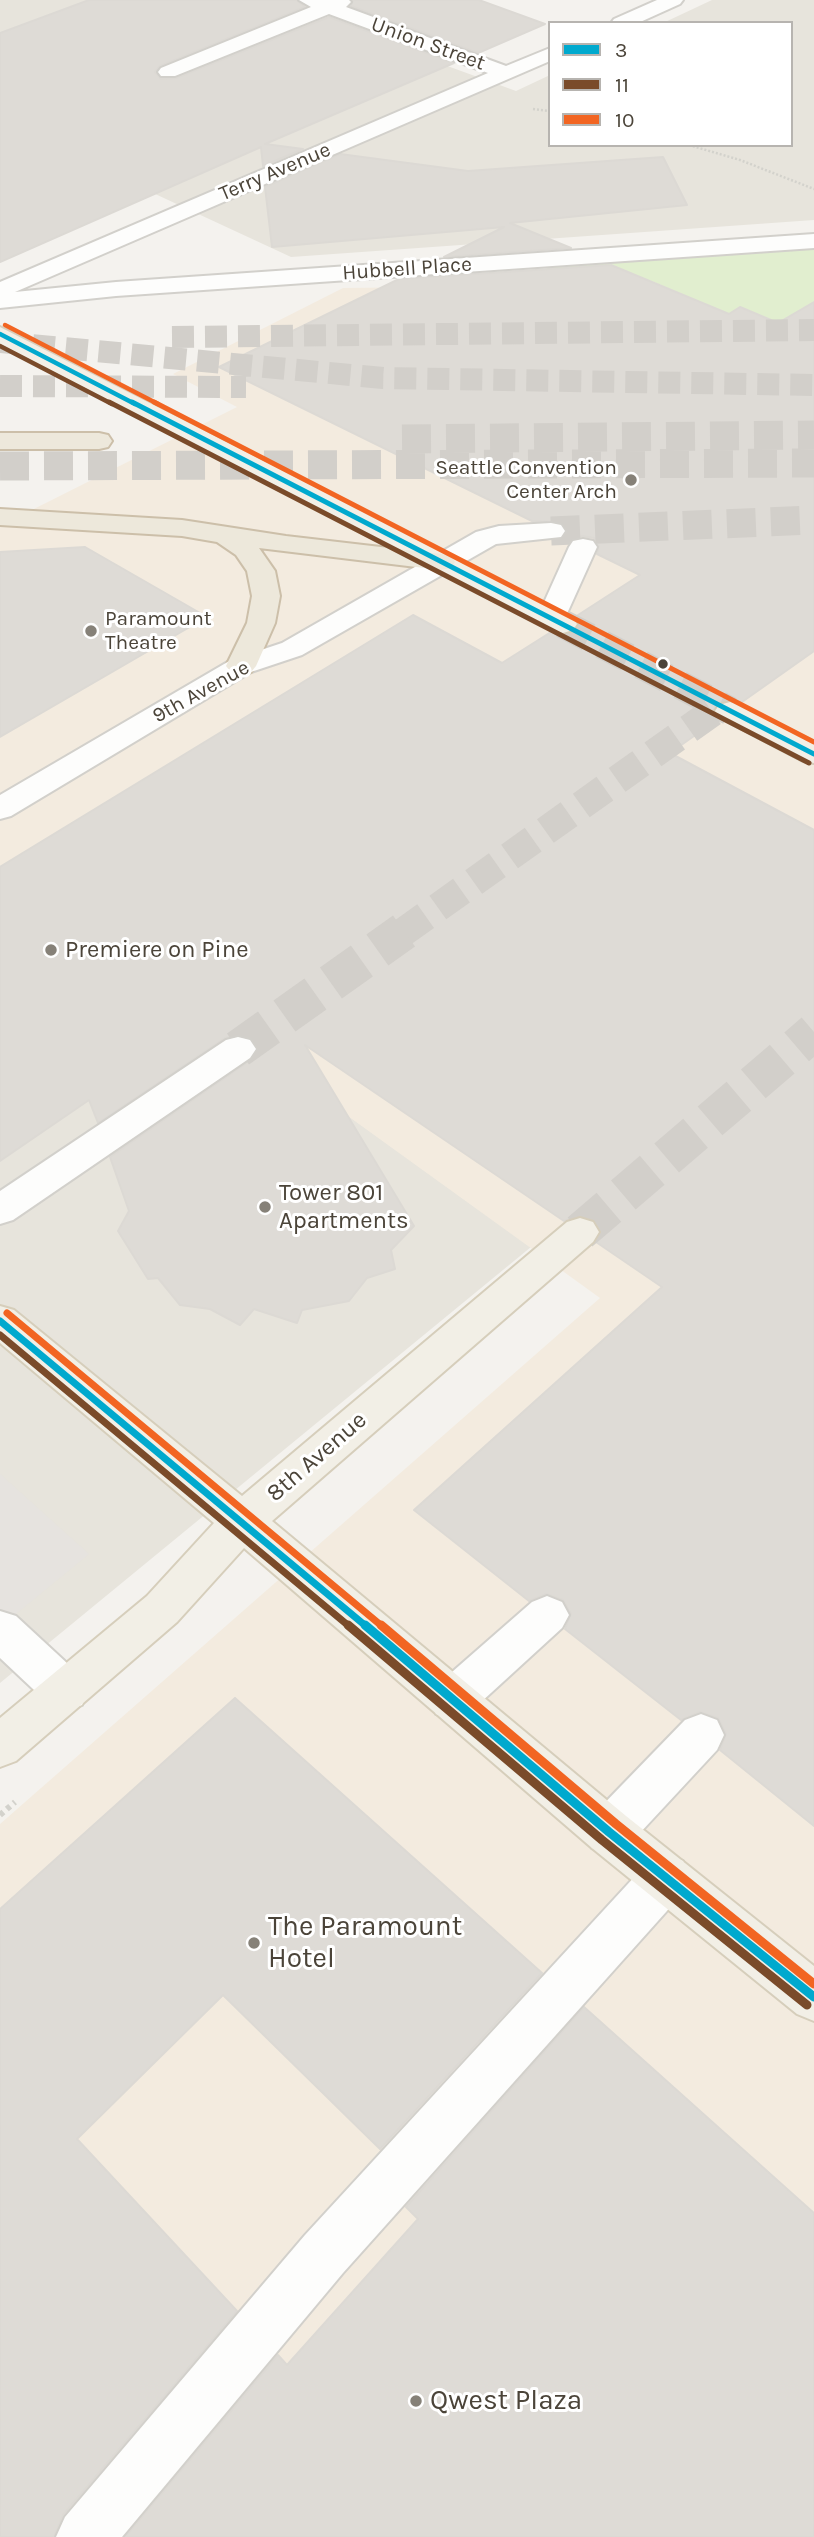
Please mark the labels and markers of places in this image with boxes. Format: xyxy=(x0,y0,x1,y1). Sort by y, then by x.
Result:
place label: Seattle Convention Center Arch xyxy=(435,455,617,505)
marker: Seattle Convention Center Arch xyxy=(623,472,639,488)
place label: Paramount Theatre xyxy=(105,606,212,656)
marker: Paramount Theatre xyxy=(83,623,99,639)
unlabelled marker xyxy=(656,657,670,671)
place label: Premiere on Pine xyxy=(65,936,248,964)
marker: Premiere on Pine xyxy=(43,942,59,958)
place label: Tower 801 Apartments xyxy=(279,1179,409,1235)
marker: Tower 801 Apartments xyxy=(257,1199,273,1215)
place label: The Paramount Hotel xyxy=(268,1910,462,1976)
marker: The Paramount Hotel xyxy=(246,1935,262,1951)
place label: Qwest Plaza xyxy=(430,2384,582,2418)
marker: Qwest Plaza xyxy=(408,2393,424,2409)

